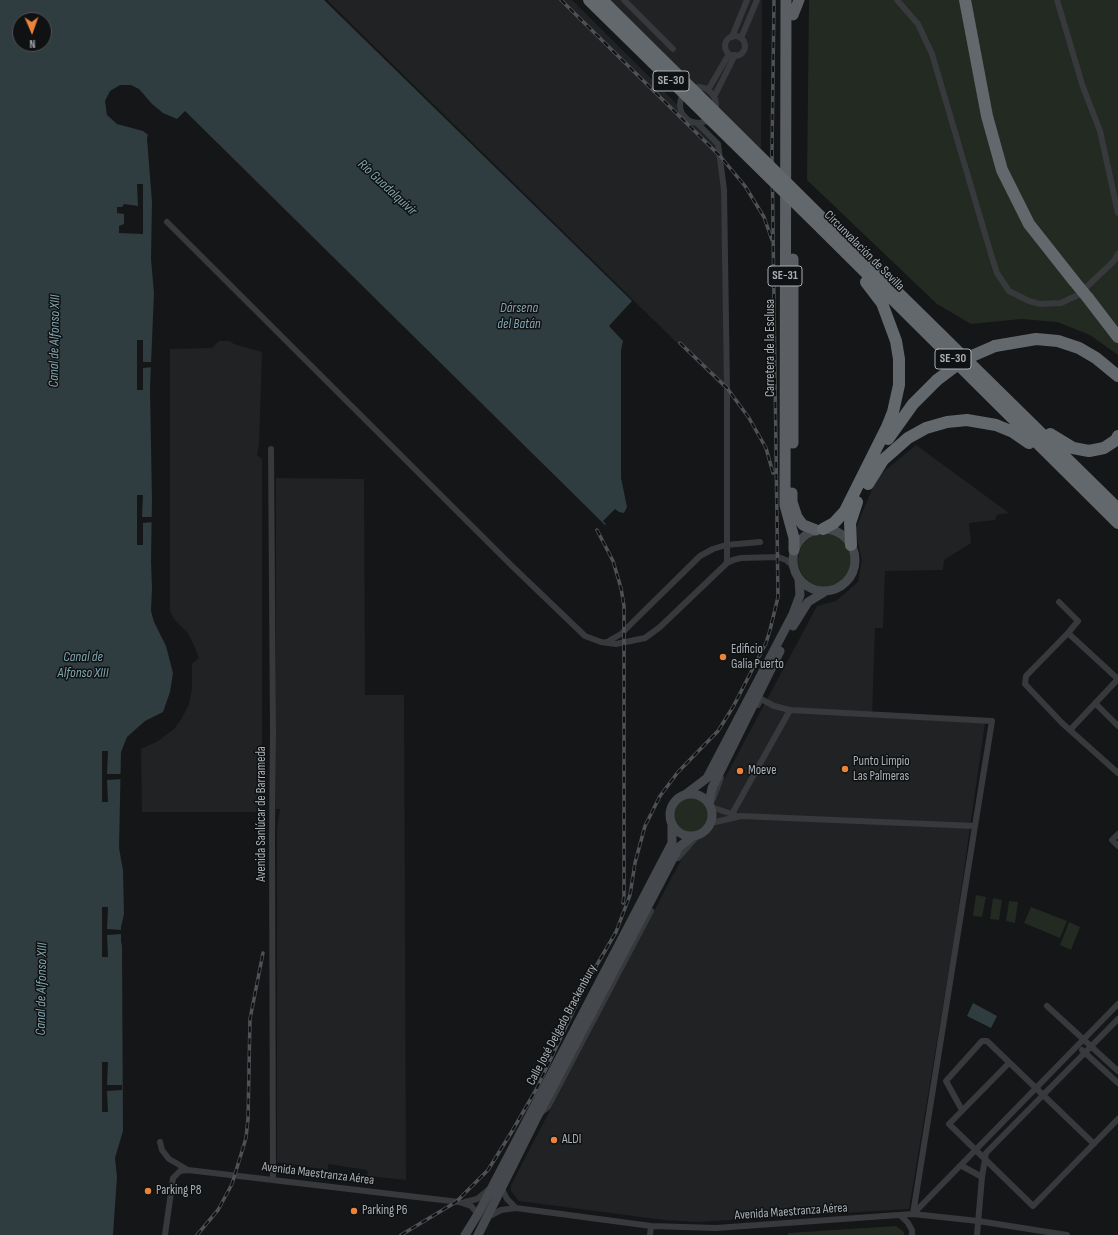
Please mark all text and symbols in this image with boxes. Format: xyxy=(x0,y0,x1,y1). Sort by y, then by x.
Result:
north arrow xyxy=(12,12,52,52)
text: N xyxy=(29,37,36,50)
road number: SE-30 xyxy=(653,71,689,91)
water label: Río Guadalquivir xyxy=(354,156,420,220)
street label: Circunvalación de Sevilla xyxy=(821,208,907,294)
road number: SE-31 xyxy=(768,266,802,286)
water label: Canal de Alfonso XIII xyxy=(46,295,64,387)
street label: Carretera de la Esclusa xyxy=(763,299,779,397)
water label: Dársena del Batán xyxy=(497,300,541,332)
road number: SE-30 xyxy=(935,349,971,369)
place label: Edificio Galia Puerto xyxy=(731,642,784,673)
water label: Canal de Alfonso XIII xyxy=(58,649,108,682)
marker: Edificio Galia Puerto xyxy=(718,652,728,662)
street label: Avenida Sanlúcar de Barrameda xyxy=(254,746,270,882)
place label: Punto Limpio Las Palmeras xyxy=(853,754,910,785)
place label: Moeve xyxy=(748,763,776,779)
marker: Punto Limpio Las Palmeras xyxy=(840,764,850,774)
marker: Moeve xyxy=(735,766,745,776)
water label: Canal de Alfonso XIII xyxy=(33,943,51,1035)
street label: Calle José Delgado Brackenbury xyxy=(523,962,601,1088)
place label: ALDI xyxy=(562,1132,581,1148)
marker: ALDI xyxy=(549,1135,559,1145)
street label: Avenida Maestranza Aérea xyxy=(261,1159,375,1189)
place label: Parking P8 xyxy=(156,1183,201,1199)
marker: Parking P8 xyxy=(143,1186,153,1196)
street label: Avenida Maestranza Aérea xyxy=(734,1200,848,1224)
place label: Parking P6 xyxy=(362,1203,407,1219)
marker: Parking P6 xyxy=(349,1206,359,1216)

